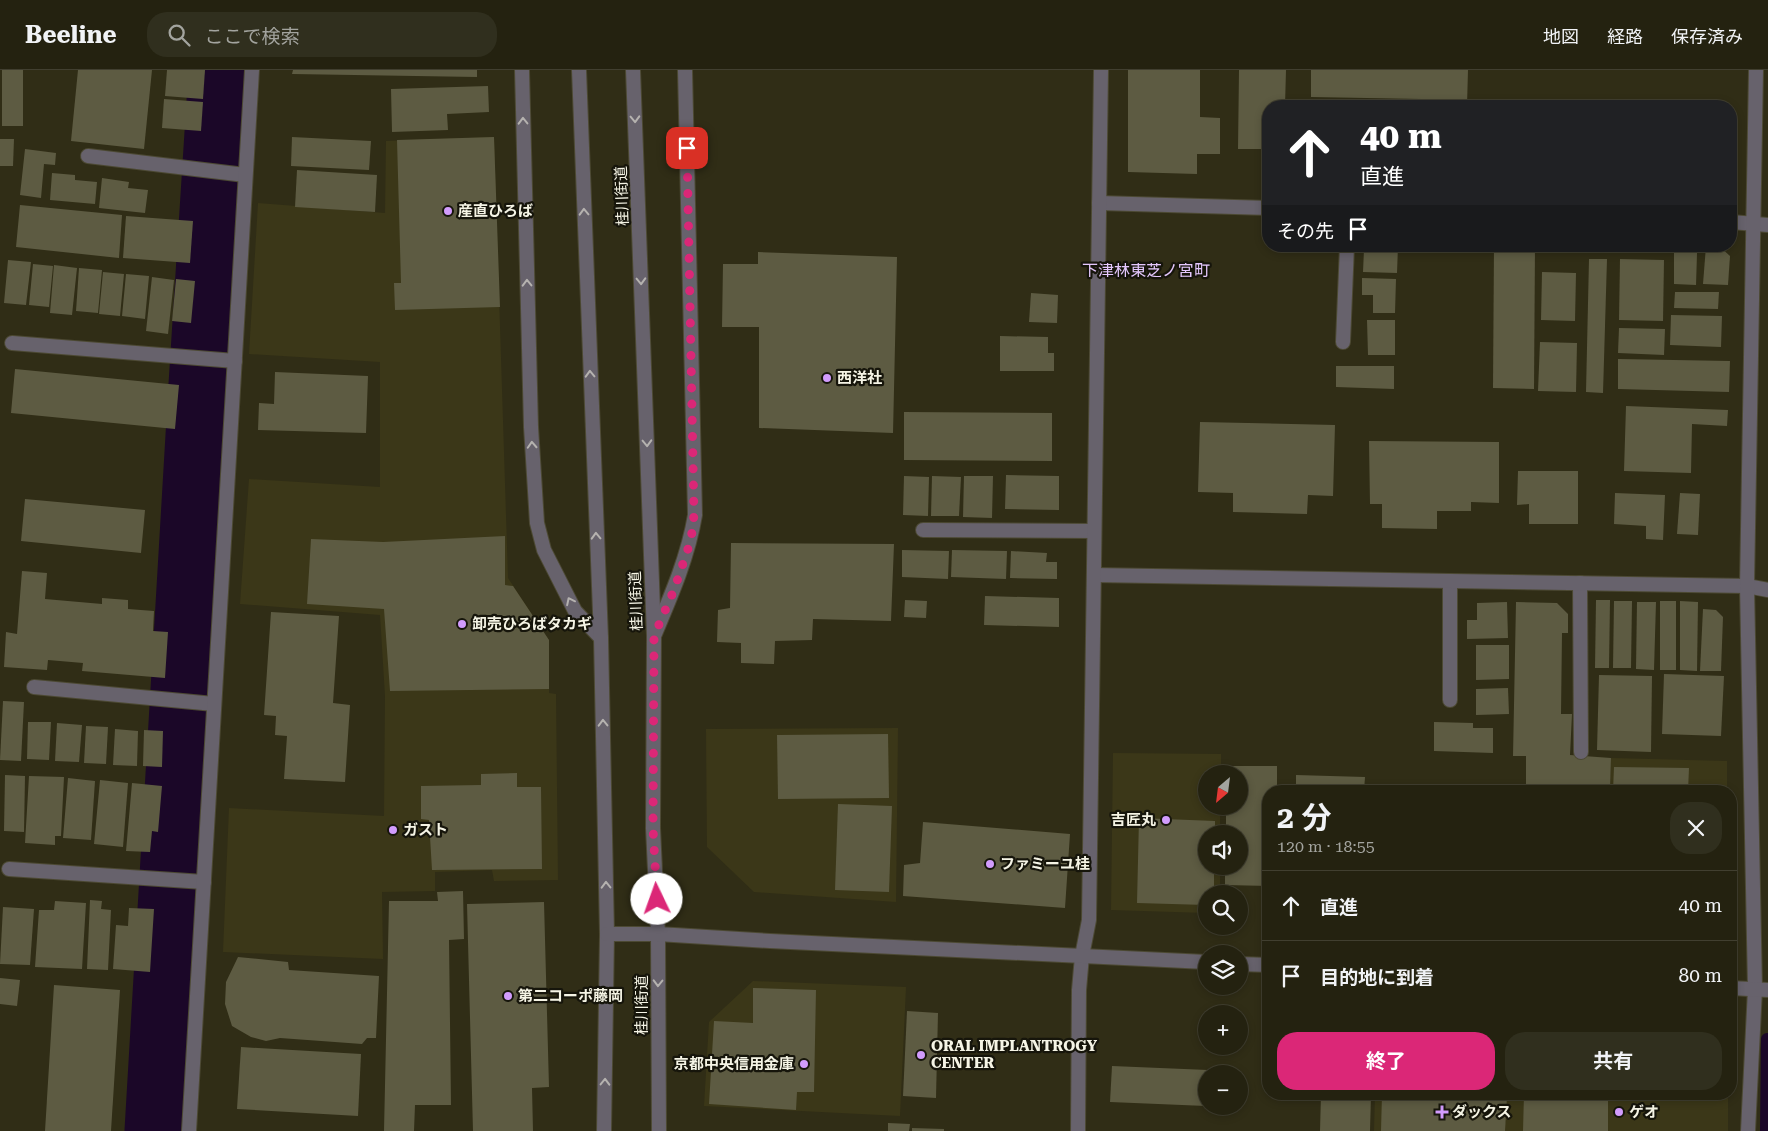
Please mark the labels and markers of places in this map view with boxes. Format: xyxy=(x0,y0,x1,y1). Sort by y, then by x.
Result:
pin xyxy=(666,127,708,169)
place label: 産直ひろば xyxy=(458,202,533,220)
marker: 産直ひろば xyxy=(442,205,454,217)
place label: 西洋社 xyxy=(837,369,882,387)
marker: 西洋社 xyxy=(821,372,833,384)
place label: 卸売ひろばタカギ xyxy=(472,615,592,633)
marker: 卸売ひろばタカギ xyxy=(456,618,468,630)
place label: 吉匠丸 xyxy=(1111,811,1156,829)
marker: 吉匠丸 xyxy=(1160,814,1172,826)
place label: ガスト xyxy=(403,821,448,839)
marker: ガスト xyxy=(387,824,399,836)
place label: ファミーユ桂 xyxy=(1000,855,1090,873)
marker: ファミーユ桂 xyxy=(984,858,996,870)
place label: 第二コーポ藤岡 xyxy=(518,987,623,1005)
marker: 第二コーポ藤岡 xyxy=(502,990,514,1002)
place label: ORAL IMPLANTROGY CENTER xyxy=(931,1037,1098,1072)
marker: ORAL IMPLANTROGY CENTER xyxy=(915,1049,927,1061)
place label: 京都中央信用金庫 xyxy=(674,1055,794,1073)
marker: 京都中央信用金庫 xyxy=(798,1058,810,1070)
place label: ダックス xyxy=(1452,1103,1512,1121)
place label: ゲオ xyxy=(1629,1103,1659,1121)
marker: ダックス xyxy=(1436,1106,1448,1118)
marker: ゲオ xyxy=(1613,1106,1625,1118)

